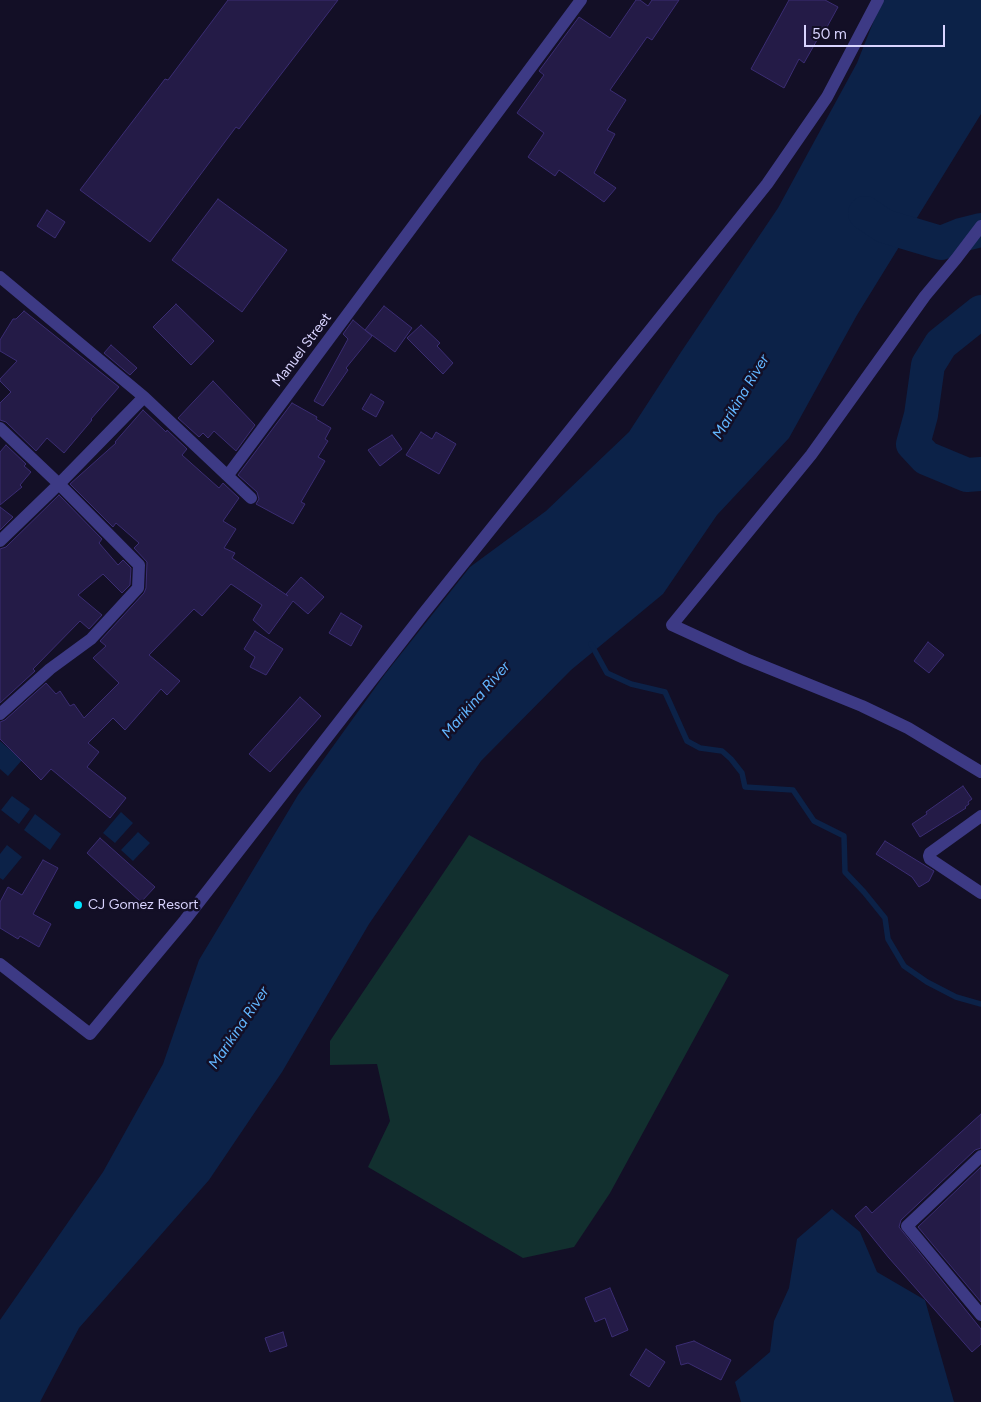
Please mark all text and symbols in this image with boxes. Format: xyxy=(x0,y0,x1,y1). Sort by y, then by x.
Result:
scale bar xyxy=(806,15,947,47)
text: 50 m xyxy=(812,25,847,43)
street label: Manuel Street xyxy=(269,310,335,390)
water label: Marikina River xyxy=(709,351,773,443)
water label: Marikina River xyxy=(438,658,514,742)
place label: CJ Gomez Resort xyxy=(88,897,198,913)
marker: CJ Gomez Resort xyxy=(72,899,84,911)
water label: Marikina River xyxy=(205,983,273,1073)

